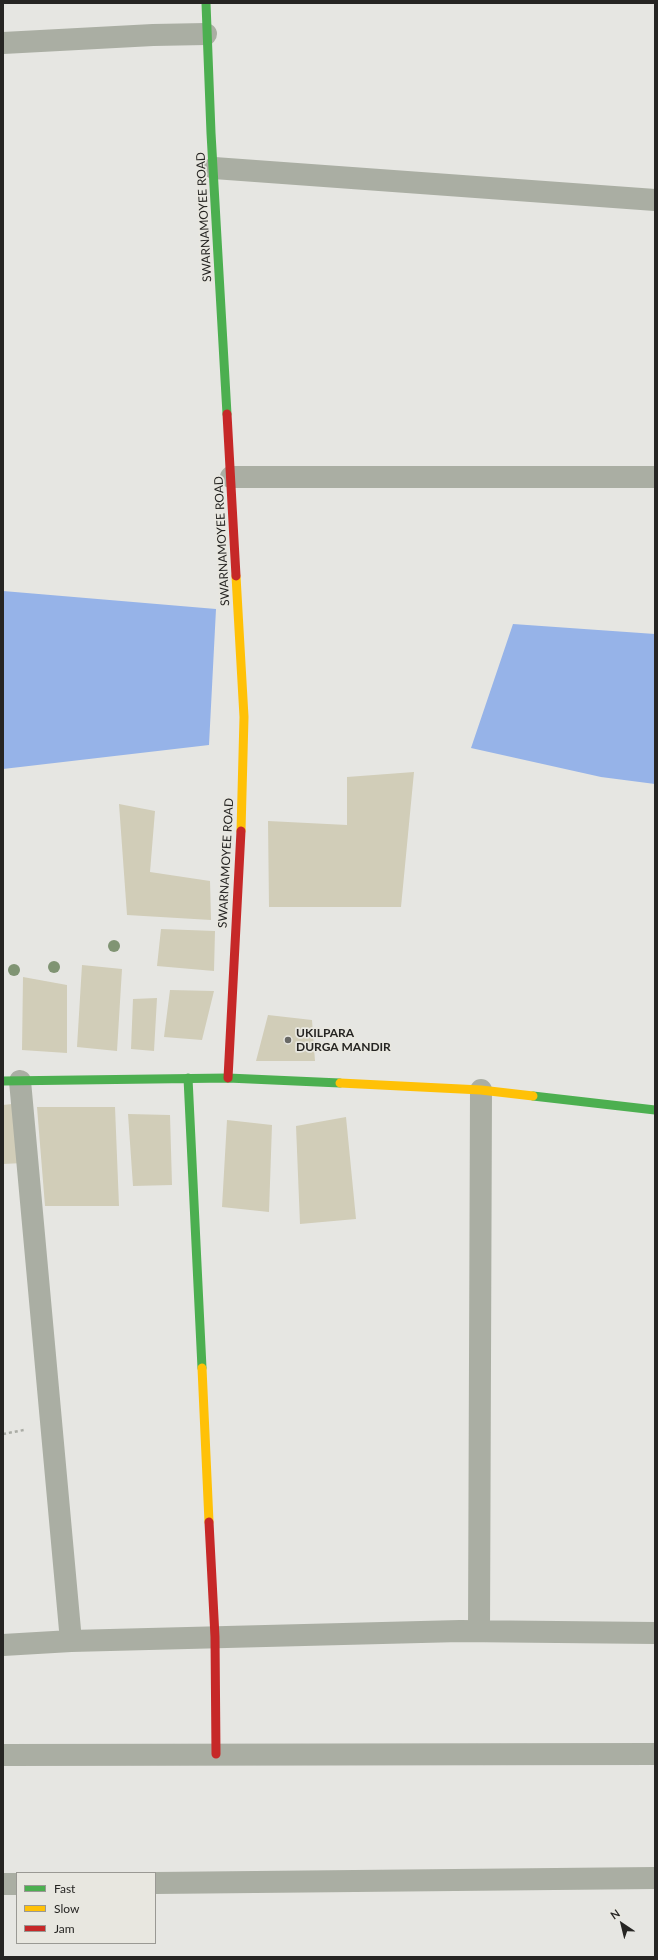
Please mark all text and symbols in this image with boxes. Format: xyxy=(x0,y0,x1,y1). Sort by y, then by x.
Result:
street label: SWARNAMOYEE ROAD xyxy=(193,152,215,282)
street label: SWARNAMOYEE ROAD xyxy=(211,476,233,606)
street label: SWARNAMOYEE ROAD xyxy=(215,798,237,928)
place label: UKILPARA DURGA MANDIR xyxy=(296,1026,391,1054)
marker: UKILPARA DURGA MANDIR xyxy=(283,1035,293,1045)
legend xyxy=(16,1872,156,1944)
text: Fast xyxy=(54,1881,75,1896)
text: Slow xyxy=(54,1901,79,1916)
north arrow xyxy=(602,1904,642,1944)
text: N xyxy=(608,1906,622,1922)
text: Jam xyxy=(54,1921,75,1936)

